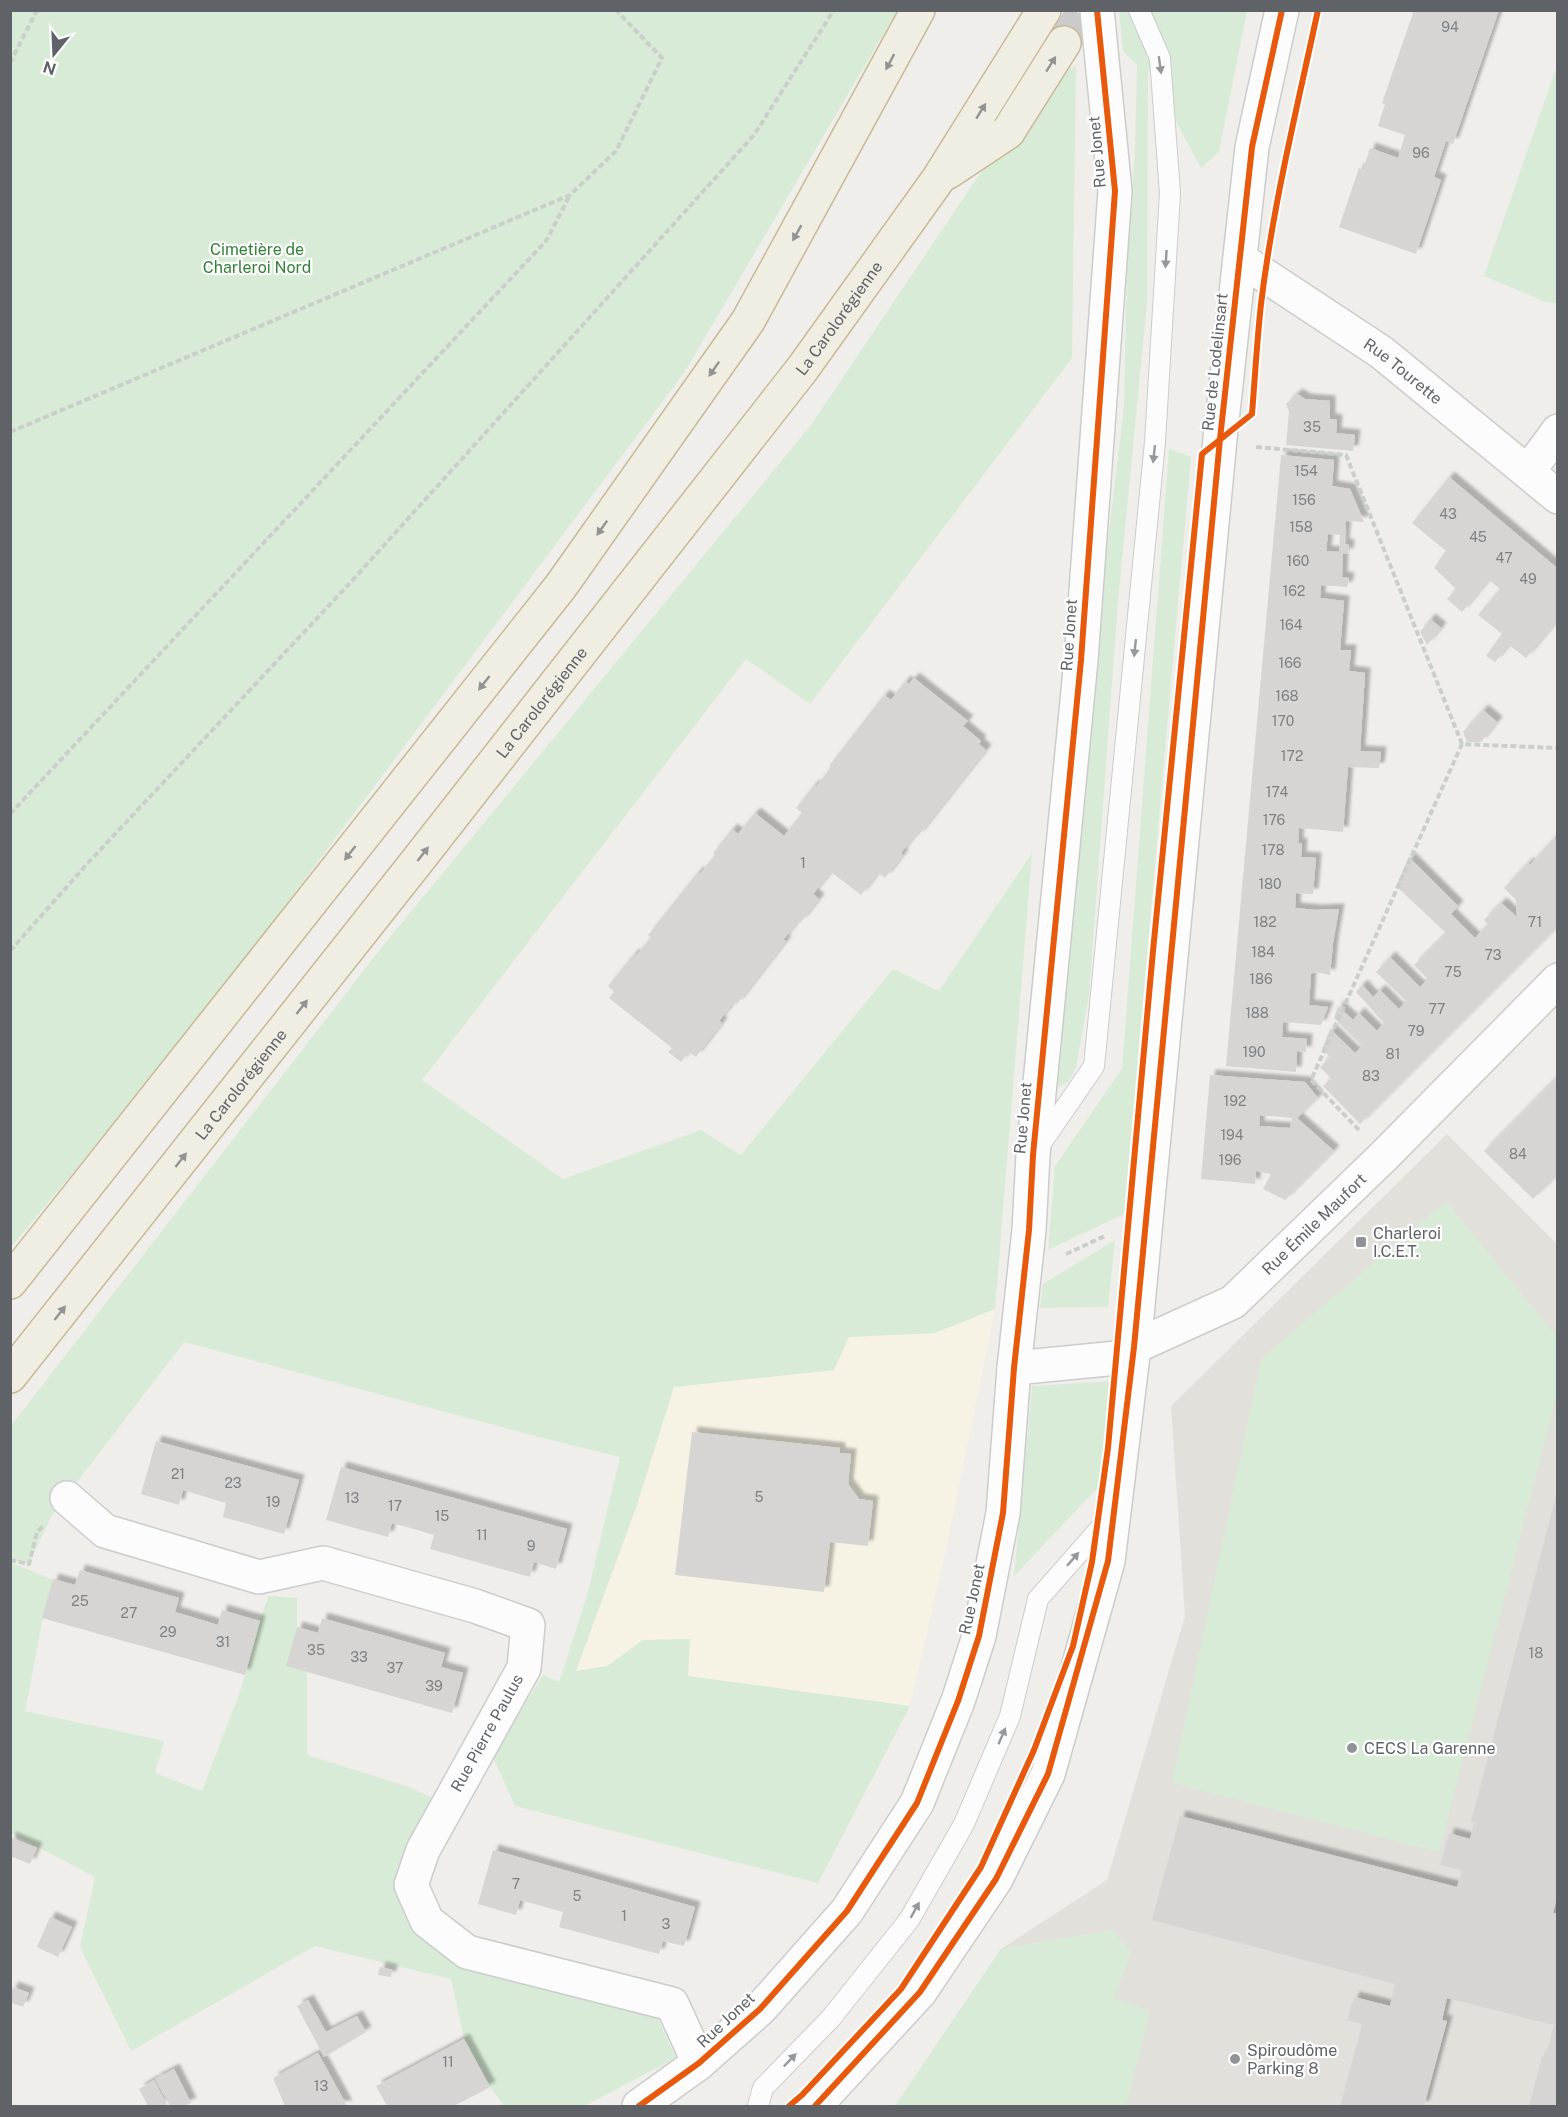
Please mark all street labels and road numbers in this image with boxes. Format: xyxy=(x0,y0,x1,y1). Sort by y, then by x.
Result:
street label: Rue Jonet xyxy=(1084,115,1110,189)
street label: La Carolorégienne xyxy=(792,257,886,379)
street label: Rue de Lodelinsart xyxy=(1198,292,1232,432)
street label: Rue Tourette xyxy=(1360,334,1446,408)
street label: Rue Jonet xyxy=(1057,598,1081,672)
street label: La Carolorégienne xyxy=(492,643,591,762)
street label: La Carolorégienne xyxy=(191,1025,290,1143)
street label: Rue Jonet xyxy=(1010,1081,1036,1155)
street label: Rue Émile Maufort xyxy=(1258,1169,1370,1278)
street label: Rue Jonet xyxy=(955,1562,989,1636)
street label: Rue Pierre Paulus xyxy=(447,1671,527,1795)
street label: Rue Jonet xyxy=(693,1988,759,2052)

